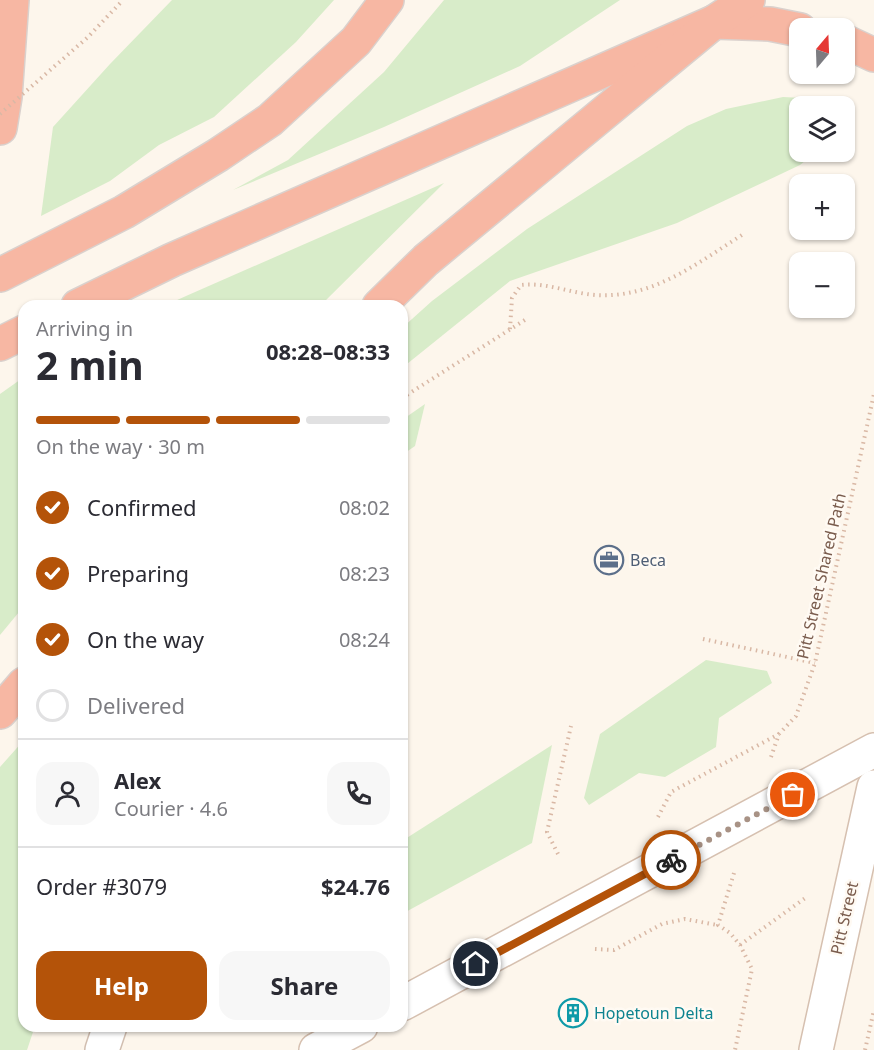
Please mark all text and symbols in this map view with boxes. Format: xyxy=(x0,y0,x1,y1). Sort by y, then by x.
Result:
north arrow xyxy=(789,18,855,84)
map controls xyxy=(789,18,855,318)
button: layers xyxy=(789,96,855,162)
button: + xyxy=(789,174,855,240)
button: − xyxy=(789,252,855,318)
text: Arriving in xyxy=(36,315,133,342)
text: 08:28–08:33 xyxy=(266,336,390,366)
text: 2 min xyxy=(36,338,143,391)
text: On the way · 30 m xyxy=(36,433,205,460)
icon: check xyxy=(36,491,69,524)
street label: Pitt Street Shared Path xyxy=(791,491,851,661)
text: Confirmed xyxy=(87,492,197,522)
text: 08:02 xyxy=(339,494,390,521)
office icon: Beca xyxy=(593,544,625,576)
place label: Beca xyxy=(630,549,666,571)
icon: check xyxy=(36,557,69,590)
text: Preparing xyxy=(87,558,189,588)
text: 08:23 xyxy=(339,560,390,587)
icon: check xyxy=(36,623,69,656)
text: On the way xyxy=(87,624,204,654)
text: 08:24 xyxy=(339,626,390,653)
text: Delivered xyxy=(87,690,185,720)
button: person xyxy=(36,762,99,825)
button: phone xyxy=(327,762,390,825)
text: Alex xyxy=(114,765,161,795)
pin xyxy=(767,769,818,820)
icon: bag xyxy=(776,778,809,811)
text: Courier · 4.6 xyxy=(114,795,228,822)
courier xyxy=(641,830,701,890)
icon: bike xyxy=(655,844,688,877)
text: Order #3079 xyxy=(36,871,167,901)
text: $24.76 xyxy=(321,871,390,901)
street label: Pitt Street xyxy=(825,879,863,957)
pin xyxy=(450,938,501,989)
icon: home xyxy=(459,947,492,980)
button: Help xyxy=(36,951,207,1020)
button: Share xyxy=(219,951,390,1020)
building icon: Hopetoun Delta xyxy=(557,997,589,1029)
place label: Hopetoun Delta xyxy=(594,1002,713,1024)

